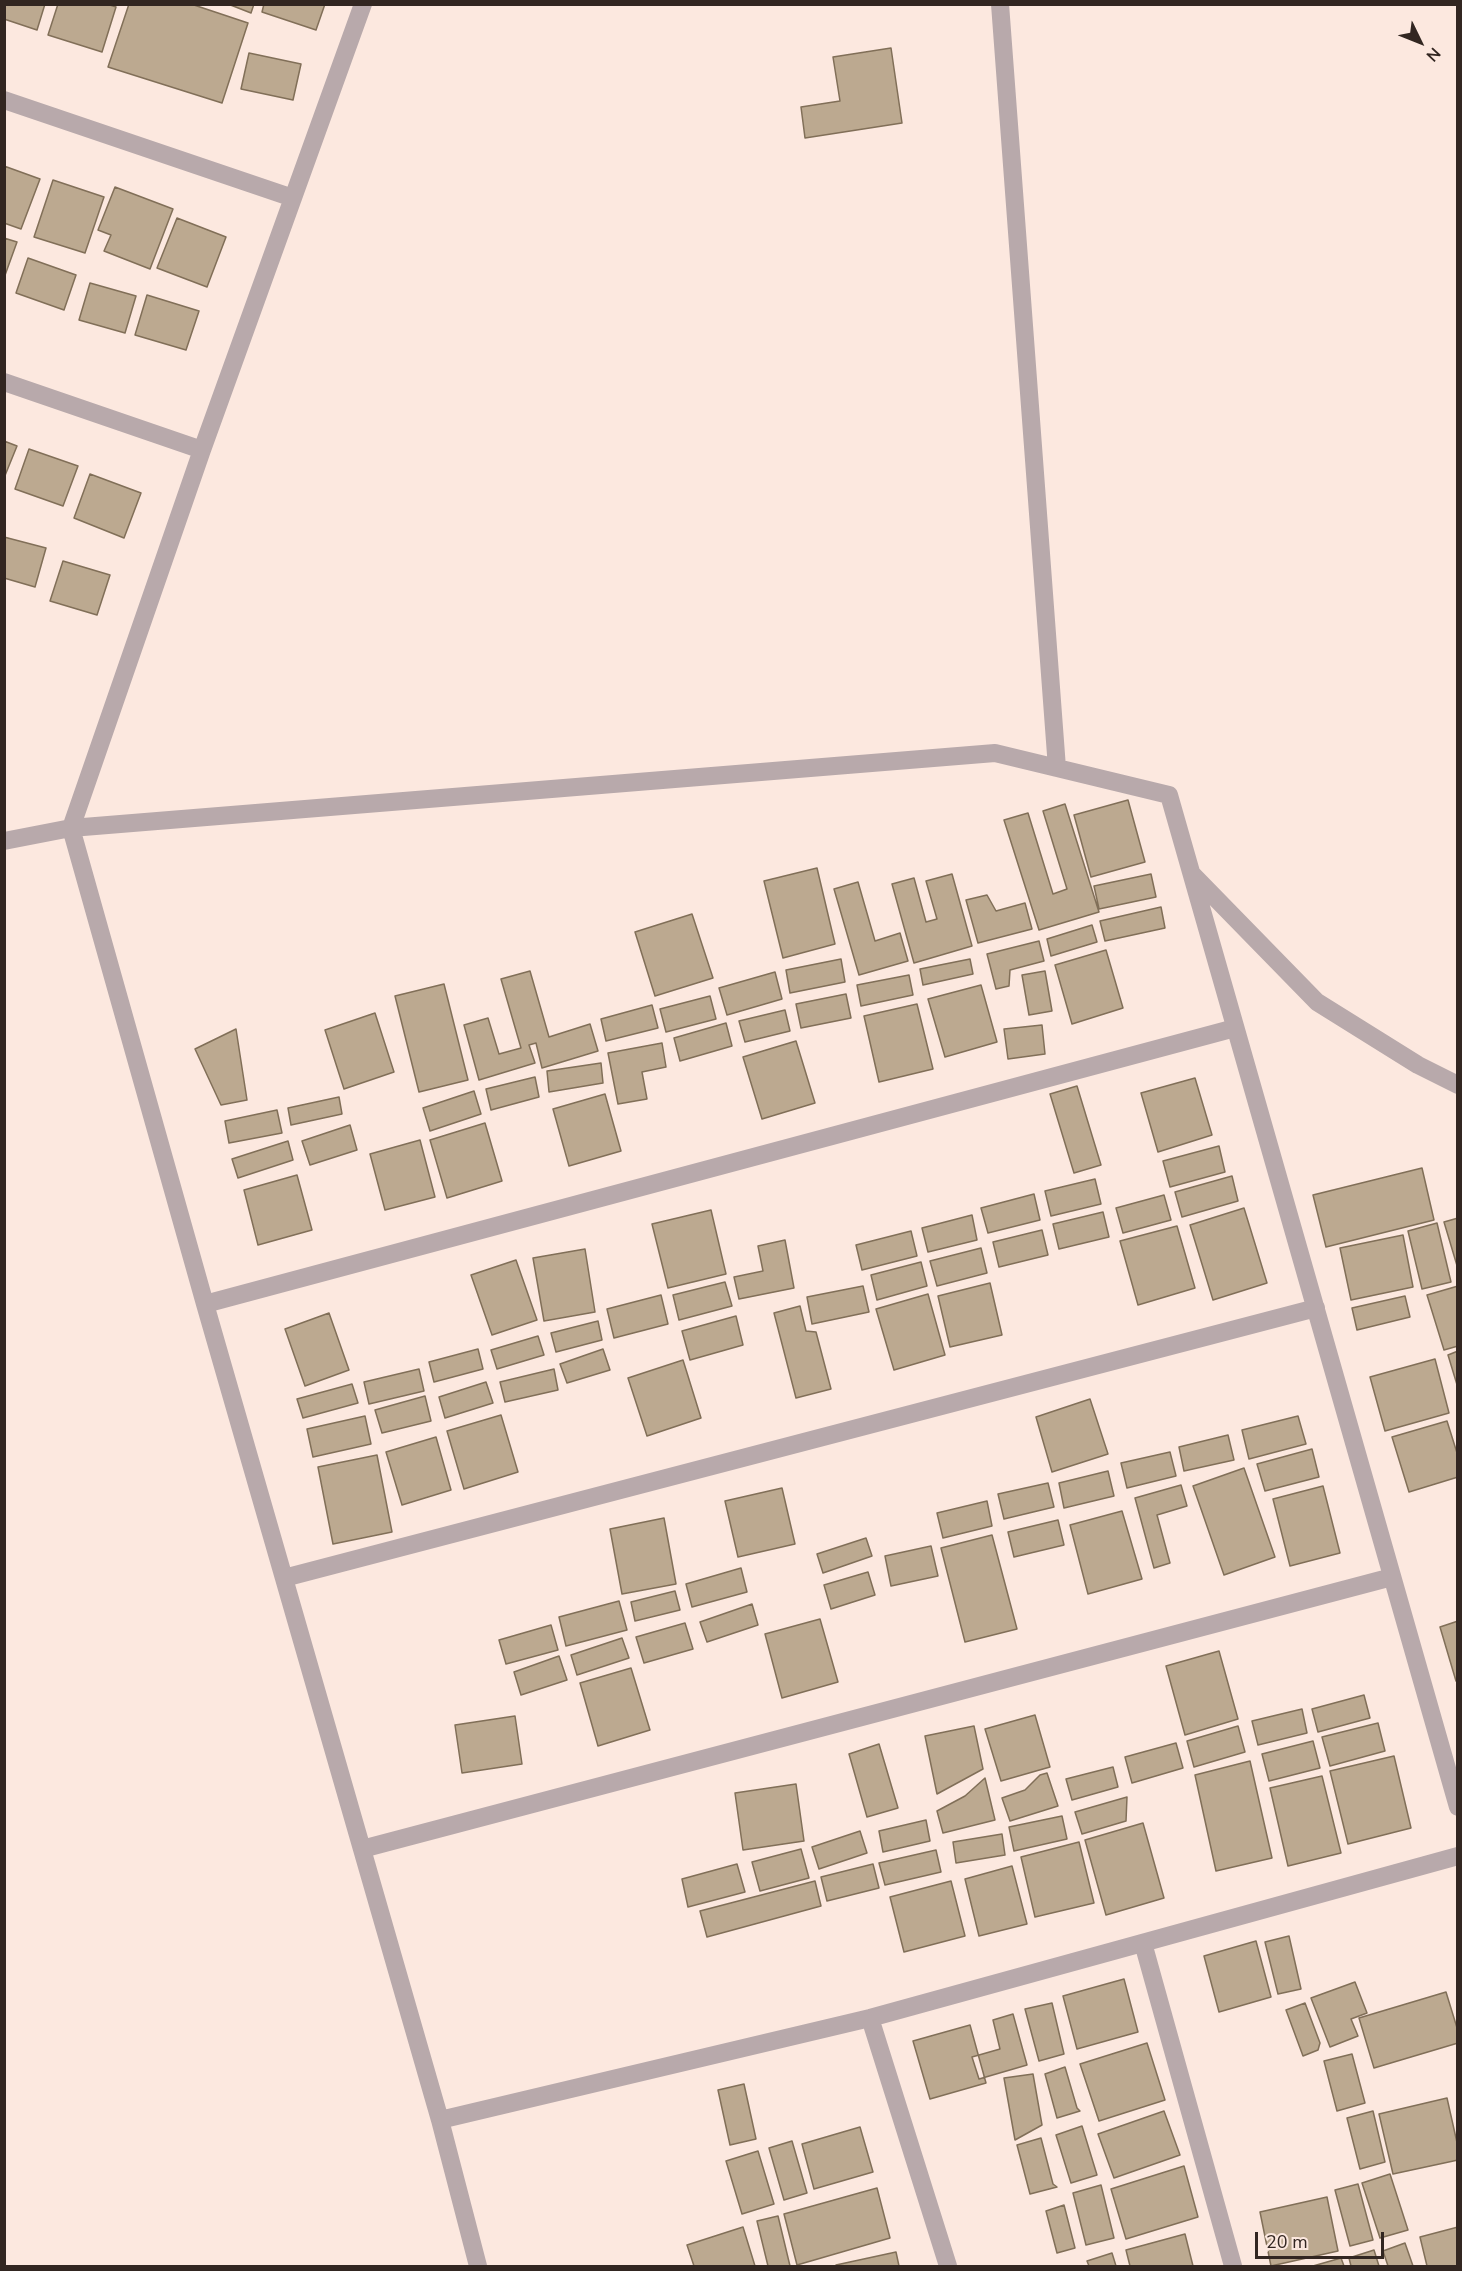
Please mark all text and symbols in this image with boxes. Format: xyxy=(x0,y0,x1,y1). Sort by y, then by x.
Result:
north arrow xyxy=(1390,12,1450,72)
text: N xyxy=(1421,42,1445,66)
scale bar xyxy=(1258,2220,1387,2258)
text: 20 m xyxy=(1266,2230,1308,2254)

